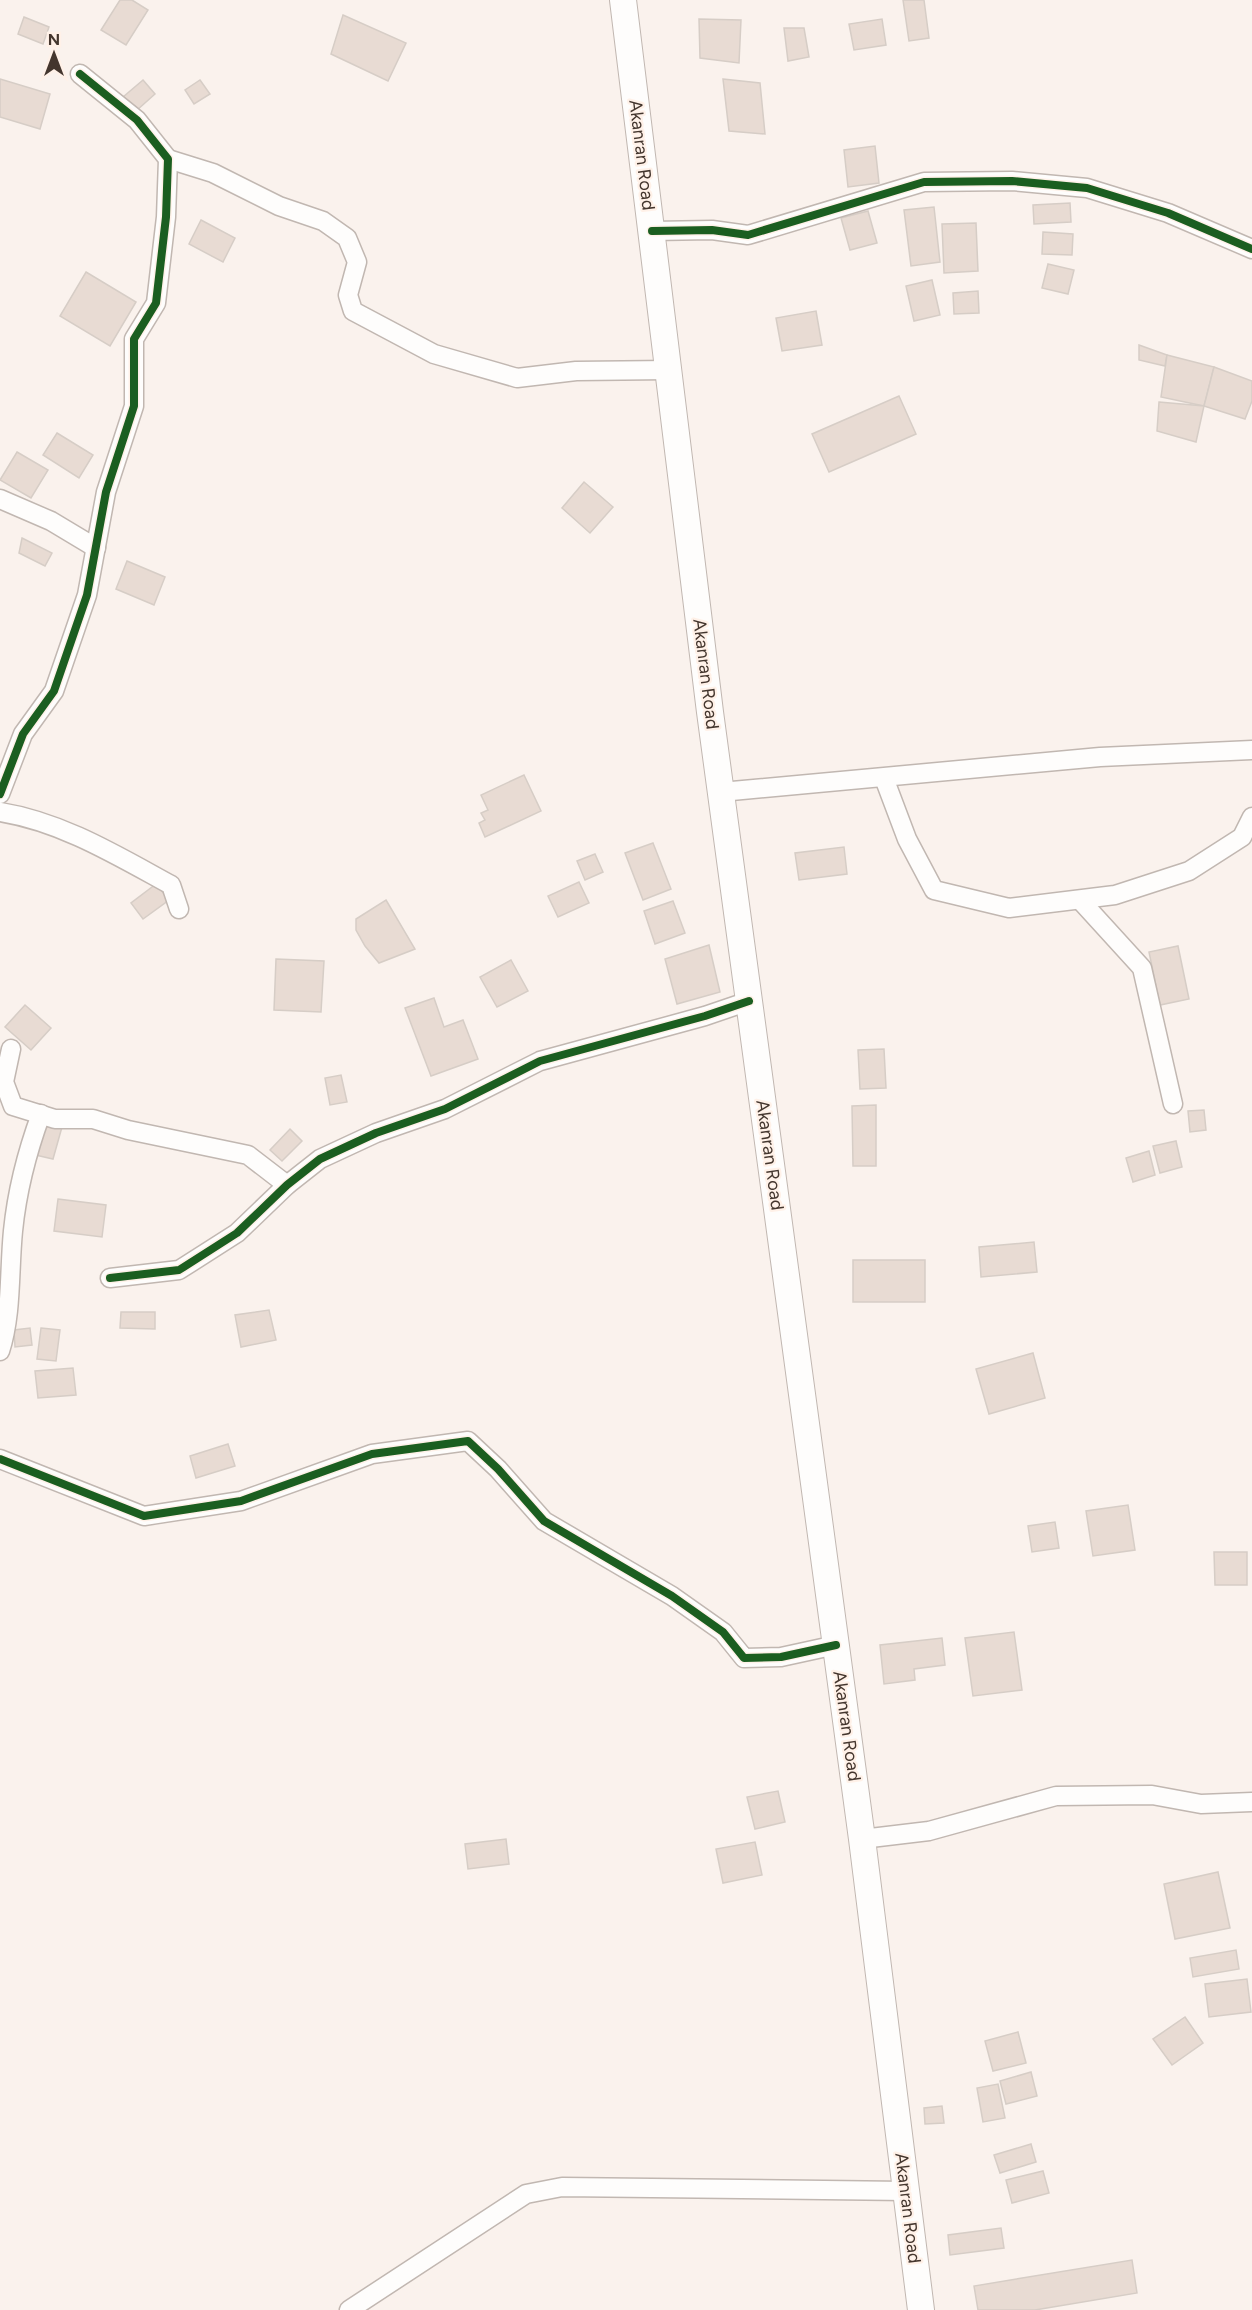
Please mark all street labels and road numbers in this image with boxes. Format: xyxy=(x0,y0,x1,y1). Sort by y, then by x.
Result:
street label: Akanran Road xyxy=(624,99,660,211)
street label: Akanran Road xyxy=(688,618,724,730)
street label: Akanran Road xyxy=(751,1098,789,1212)
street label: Akanran Road xyxy=(828,1669,866,1783)
street label: Akanran Road xyxy=(890,2152,926,2264)

